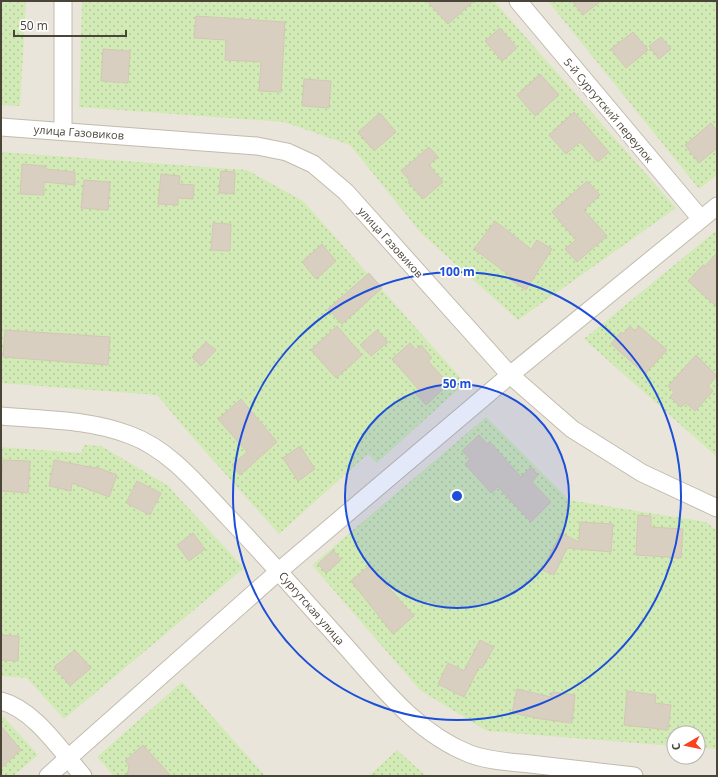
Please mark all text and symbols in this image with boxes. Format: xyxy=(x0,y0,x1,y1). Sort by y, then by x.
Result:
scale bar xyxy=(14,12,126,38)
text: 50 m xyxy=(20,17,48,34)
street label: 5-й Сургутский переулок xyxy=(561,55,657,166)
street label: улица Газовиков xyxy=(33,121,125,143)
street label: улица Газовиков xyxy=(355,203,427,281)
text: 100 m xyxy=(439,263,475,280)
text: 50 m xyxy=(443,375,471,392)
centre of rings xyxy=(450,489,464,503)
street label: Сургутская улица xyxy=(276,568,348,648)
north arrow xyxy=(666,725,706,765)
text: С xyxy=(668,742,684,751)

